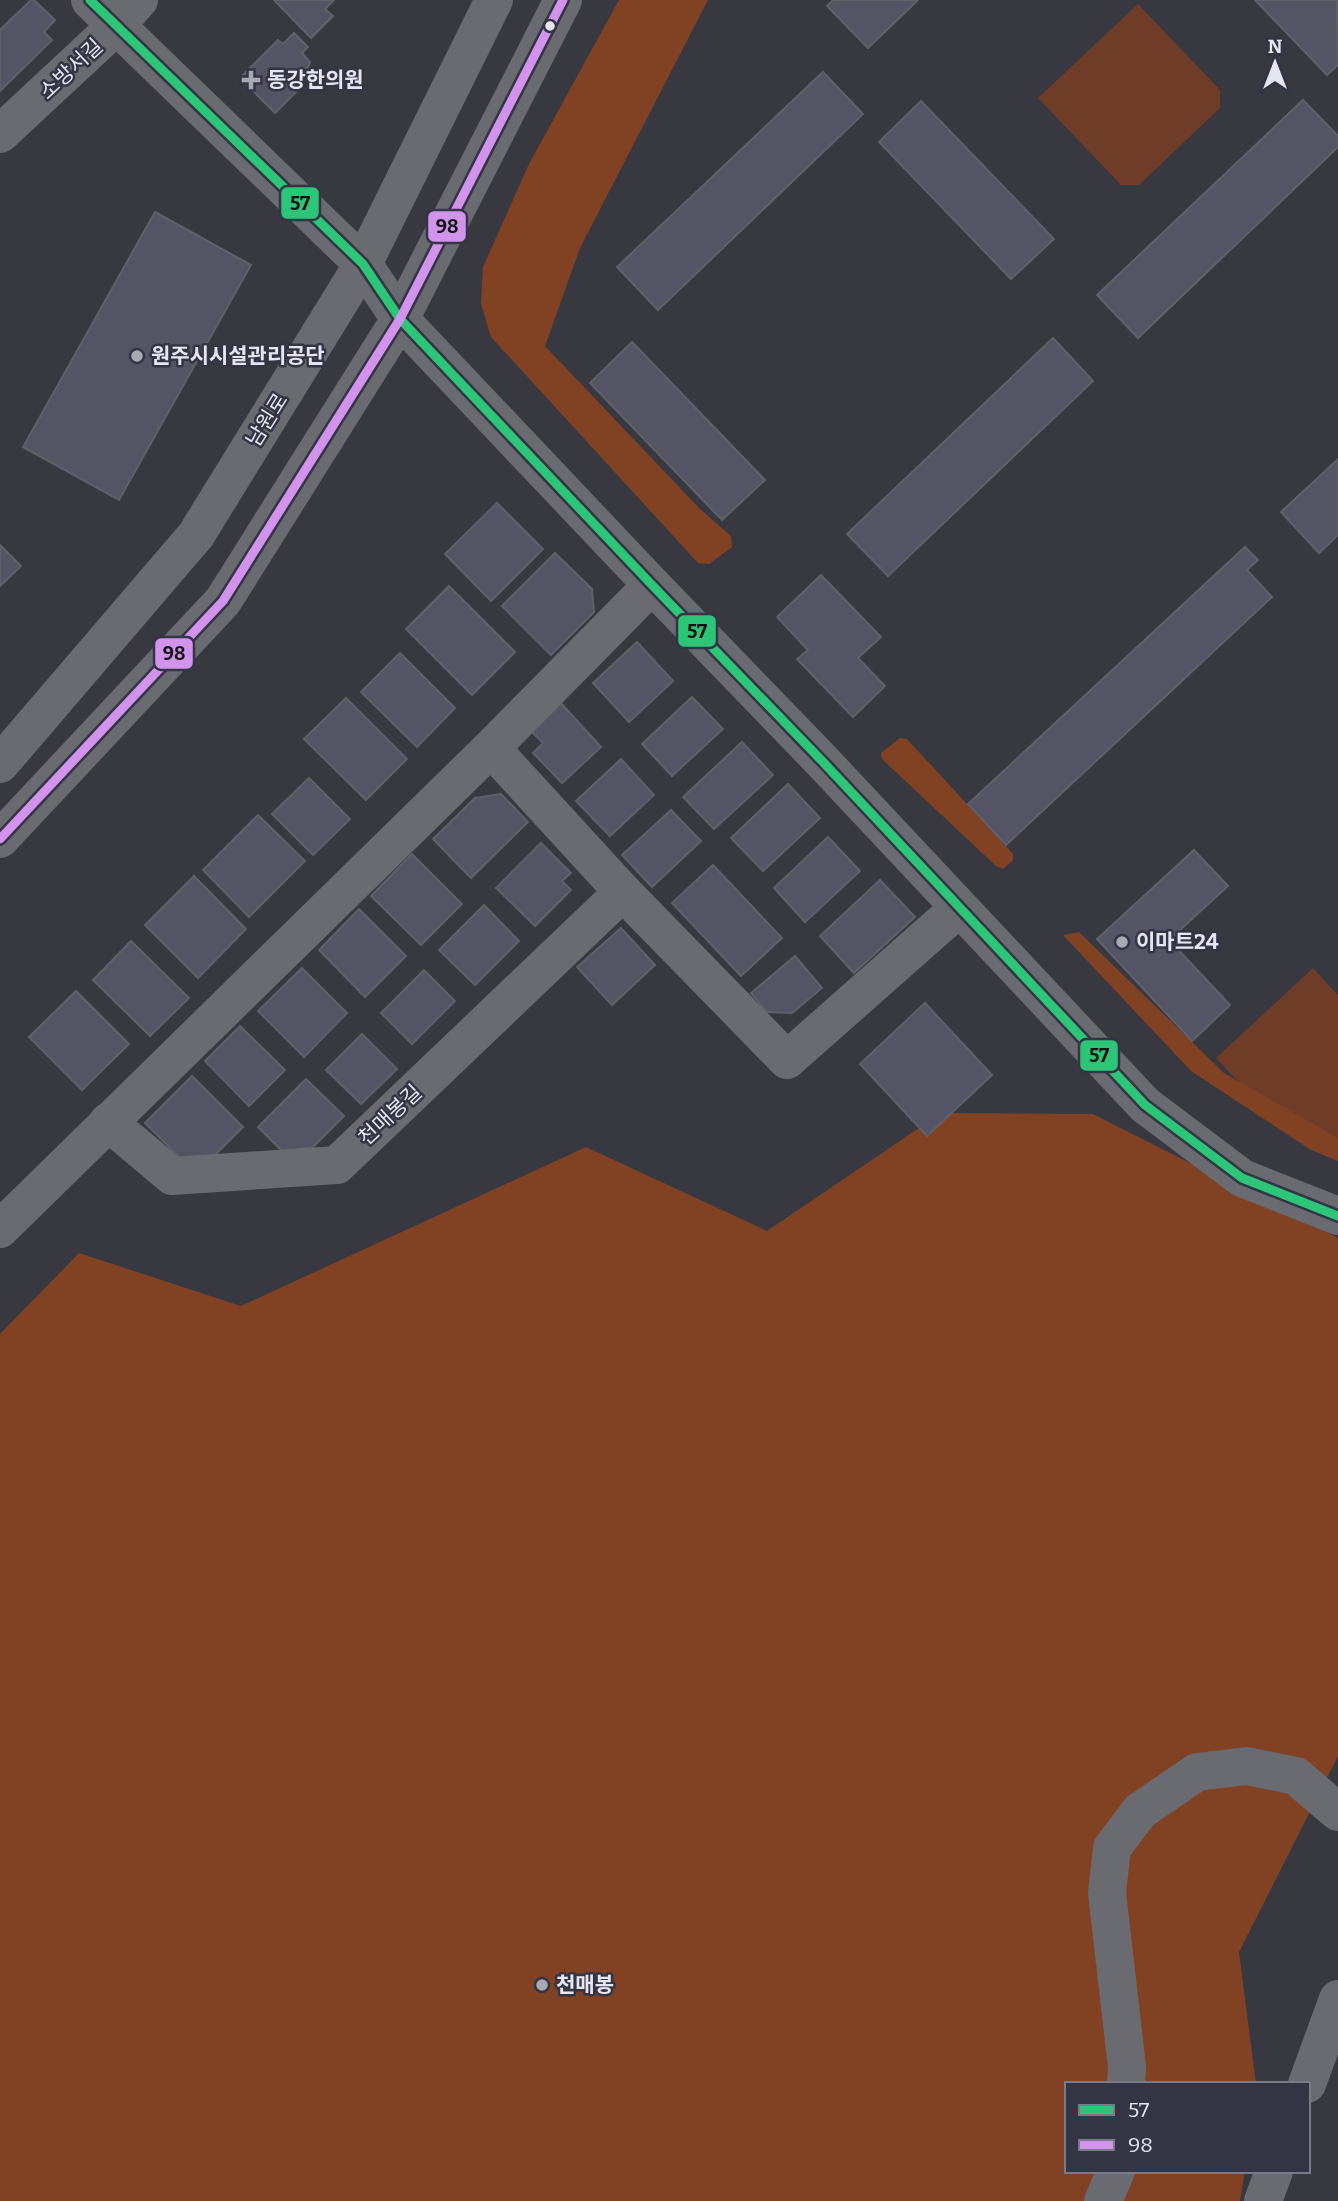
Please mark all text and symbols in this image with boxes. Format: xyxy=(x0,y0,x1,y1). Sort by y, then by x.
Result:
unlabelled marker xyxy=(543,19,557,33)
north arrow xyxy=(1240,28,1310,98)
street label: 소방서길 xyxy=(34,33,108,105)
text: N xyxy=(1268,35,1283,58)
place label: 동강한의원 xyxy=(267,67,364,93)
marker: 동강한의원 xyxy=(241,70,261,90)
line badge: 57 xyxy=(280,186,320,220)
text: 57 xyxy=(290,192,310,215)
line badge: 98 xyxy=(427,210,467,243)
text: 98 xyxy=(436,215,458,238)
place label: 원주시시설관리공단 xyxy=(151,343,325,369)
marker: 원주시시설관리공단 xyxy=(129,348,145,364)
street label: 남원로 xyxy=(241,389,293,451)
line badge: 57 xyxy=(677,614,717,648)
text: 57 xyxy=(687,620,707,643)
line badge: 98 xyxy=(154,637,194,670)
text: 98 xyxy=(163,642,185,665)
place label: 이마트24 xyxy=(1136,929,1219,955)
marker: 이마트24 xyxy=(1114,934,1130,950)
line badge: 57 xyxy=(1079,1039,1119,1072)
text: 57 xyxy=(1089,1044,1109,1067)
street label: 천매봉길 xyxy=(353,1079,427,1151)
place label: 천매봉 xyxy=(556,1972,614,1998)
marker: 천매봉 xyxy=(534,1977,550,1993)
legend xyxy=(1065,2082,1310,2173)
text: 57 xyxy=(1128,2097,1150,2123)
text: 98 xyxy=(1128,2132,1153,2158)

